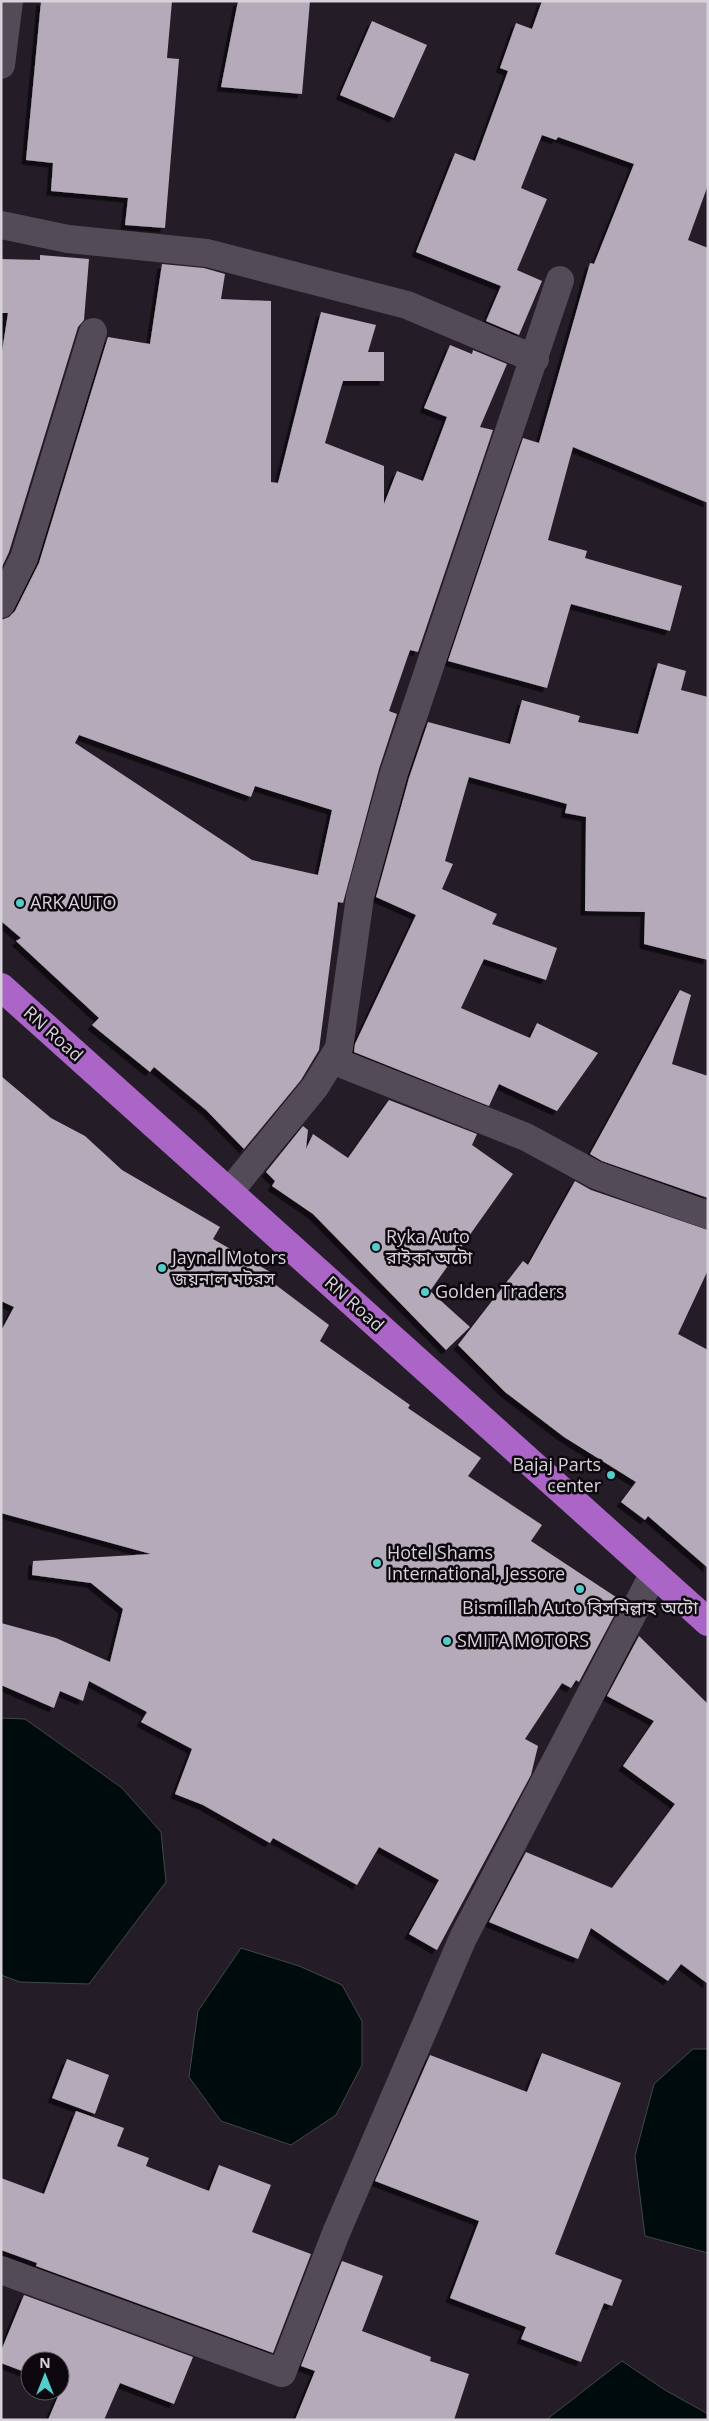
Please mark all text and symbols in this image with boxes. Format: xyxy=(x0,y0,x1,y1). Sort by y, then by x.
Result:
place label: ARK AUTO xyxy=(30,890,117,914)
marker: ARK AUTO xyxy=(14,897,26,909)
street label: RN Road xyxy=(19,1000,89,1066)
place label: Ryka Auto রাইকা অটো xyxy=(385,1224,473,1269)
marker: Ryka Auto রাইকা অটো xyxy=(370,1241,382,1253)
place label: Jaynal Motors জয়নাল মটরস xyxy=(170,1245,286,1290)
marker: Jaynal Motors জয়নাল মটরস xyxy=(156,1262,168,1274)
street label: RN Road xyxy=(320,1270,390,1336)
place label: Golden Traders xyxy=(435,1279,565,1303)
marker: Golden Traders xyxy=(419,1286,431,1298)
place label: Bajaj Parts center xyxy=(512,1452,602,1497)
marker: Bajaj Parts center xyxy=(605,1469,617,1481)
place label: Hotel Shams International, Jessore xyxy=(387,1540,565,1585)
marker: Hotel Shams International, Jessore xyxy=(371,1557,383,1569)
marker: Bismillah Auto বিসমিল্লাহ অটো xyxy=(574,1583,586,1595)
place label: Bismillah Auto বিসমিল্লাহ অটো xyxy=(462,1595,698,1619)
place label: SMITA MOTORS xyxy=(457,1628,589,1652)
marker: SMITA MOTORS xyxy=(441,1635,453,1647)
north arrow xyxy=(20,2351,70,2401)
text: N xyxy=(39,2353,51,2372)

